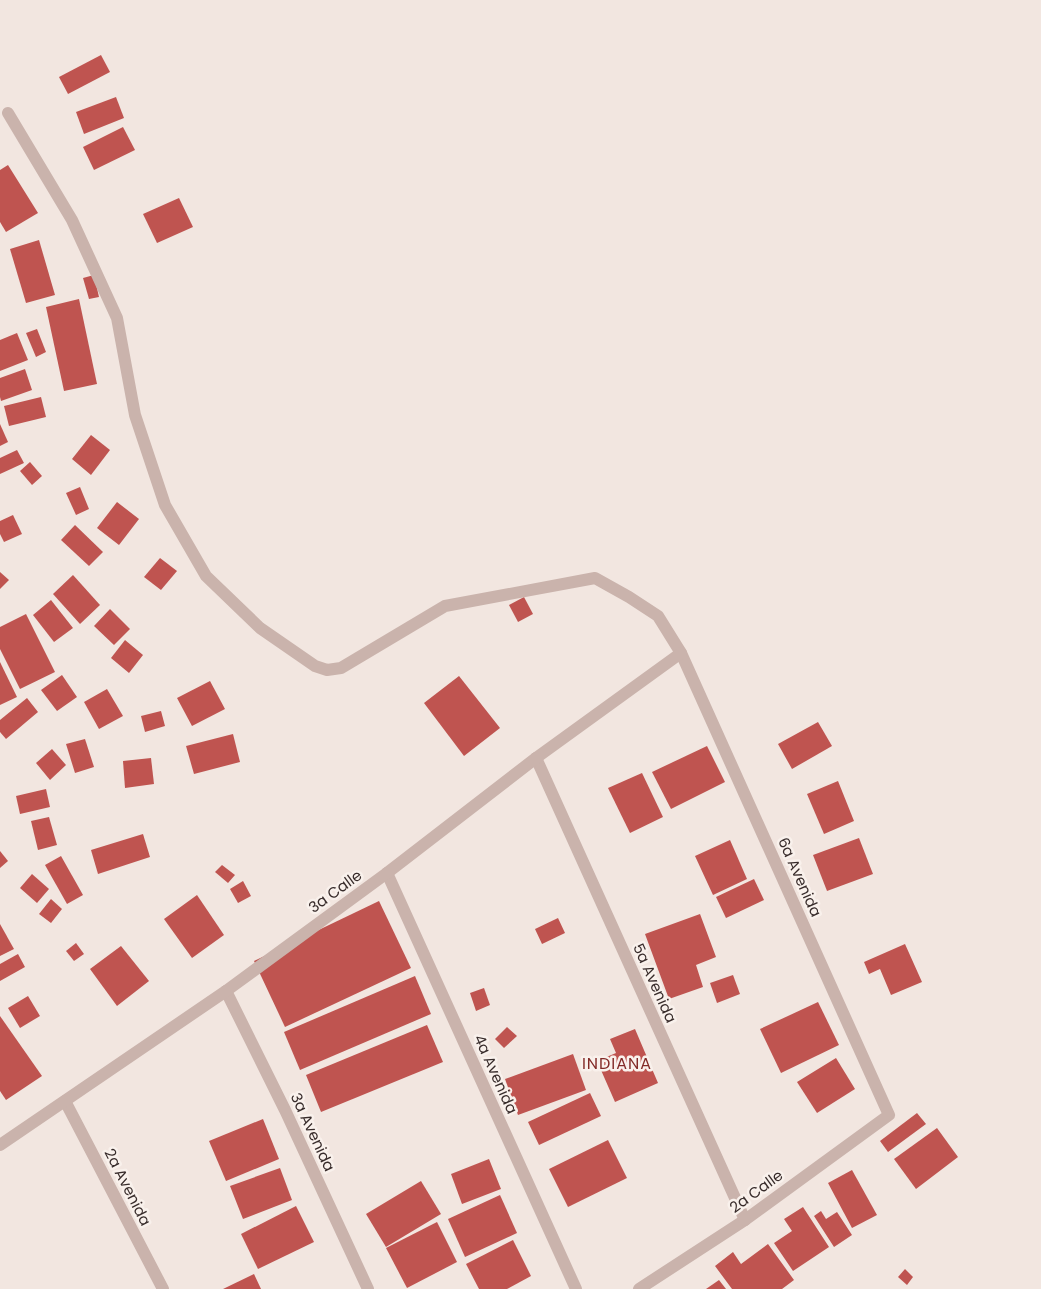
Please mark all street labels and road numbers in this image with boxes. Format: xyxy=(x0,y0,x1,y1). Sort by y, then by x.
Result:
street label: 6a Avenida xyxy=(773,834,827,920)
street label: 3a Calle xyxy=(304,864,366,918)
street label: 5a Avenida xyxy=(628,940,682,1026)
street label: 4a Avenida xyxy=(469,1031,523,1117)
street label: 3a Avenida xyxy=(286,1089,340,1175)
street label: 2a Avenida xyxy=(100,1145,156,1229)
street label: 2a Calle xyxy=(725,1165,787,1217)

